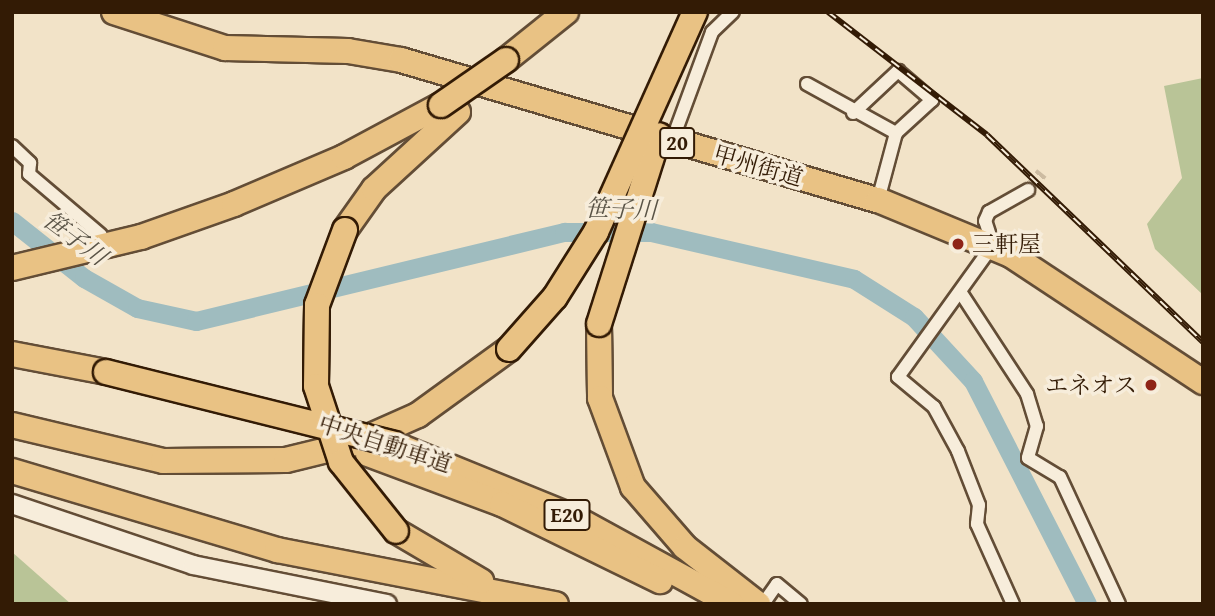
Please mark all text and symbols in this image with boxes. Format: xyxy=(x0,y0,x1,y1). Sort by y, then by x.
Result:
road number: 20 xyxy=(658,125,696,160)
street label: 甲州街道 xyxy=(710,140,806,192)
water label: 笹子川 xyxy=(585,193,657,225)
water label: 笹子川 xyxy=(38,205,112,271)
place label: 三軒屋 xyxy=(972,230,1041,258)
marker: 三軒屋 xyxy=(950,236,966,252)
place label: エネオス xyxy=(1045,371,1137,399)
marker: エネオス xyxy=(1143,377,1159,393)
street label: 中央自動車道 xyxy=(315,410,455,478)
road number: E20 xyxy=(542,498,592,532)

